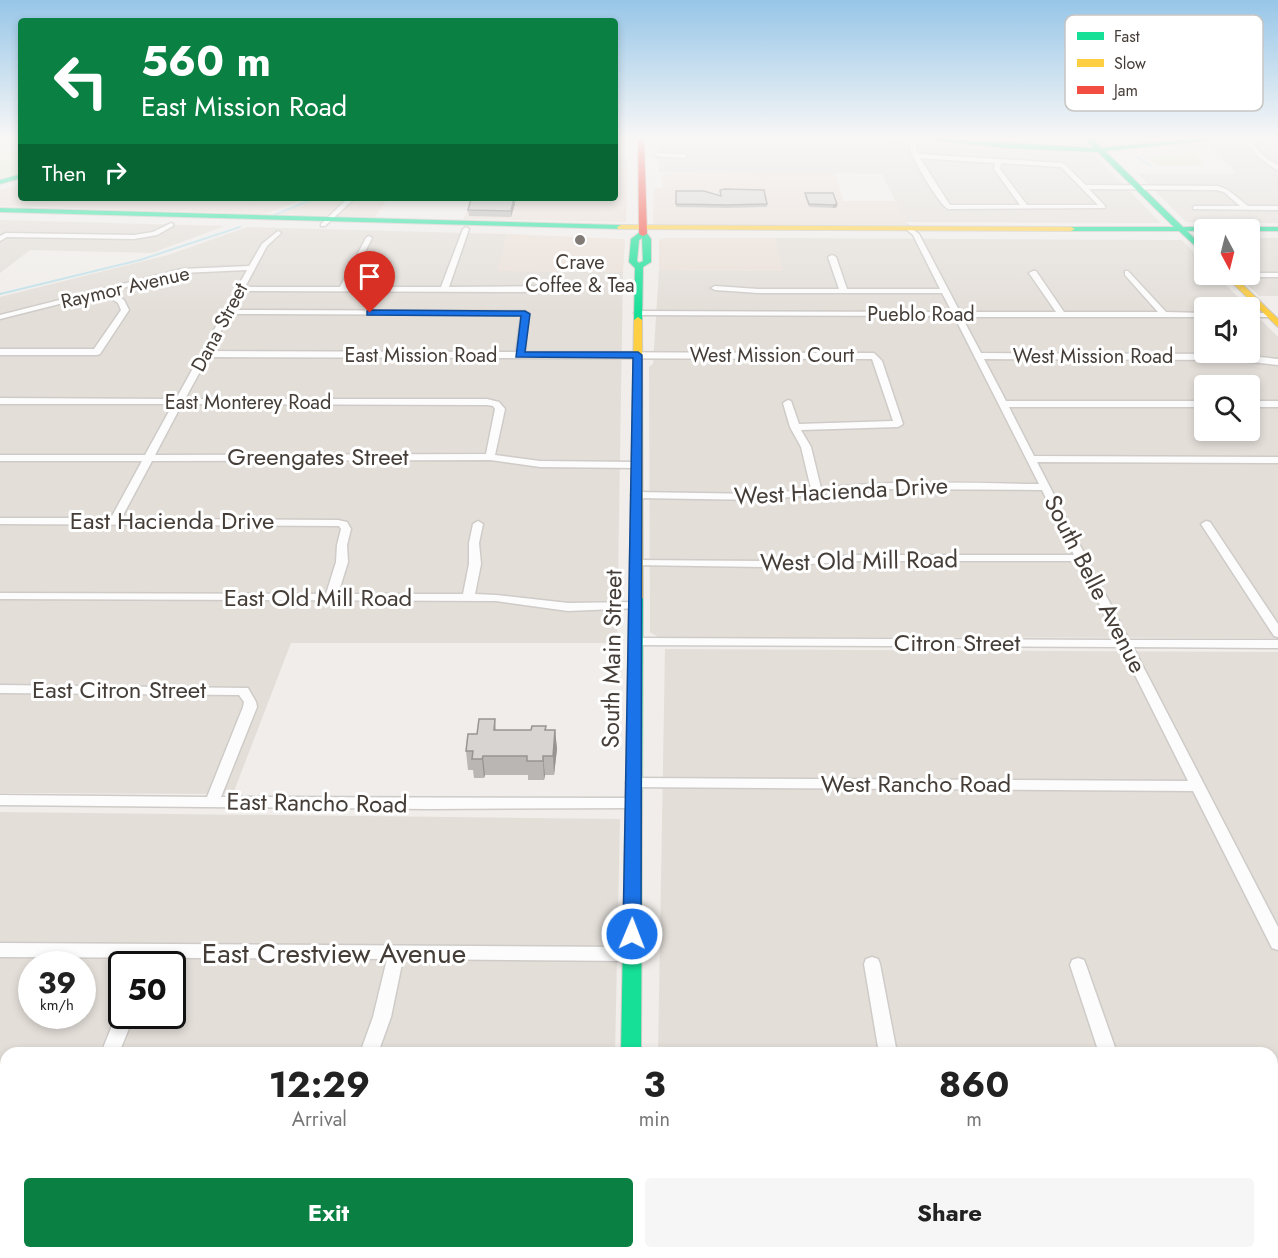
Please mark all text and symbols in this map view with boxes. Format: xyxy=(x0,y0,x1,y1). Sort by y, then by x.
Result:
legend xyxy=(1065,15,1263,111)
text: Fast xyxy=(1114,25,1140,48)
text: 560 m xyxy=(141,31,271,92)
icon: left xyxy=(42,42,120,120)
text: Slow xyxy=(1114,52,1146,75)
text: Jam xyxy=(1112,79,1138,102)
text: East Mission Road xyxy=(141,87,347,126)
icon: right xyxy=(99,156,132,189)
text: Then xyxy=(42,157,87,189)
north arrow xyxy=(1194,219,1260,285)
map controls xyxy=(1194,219,1260,441)
marker: Crave Coffee & Tea xyxy=(573,233,587,247)
place label: Crave Coffee & Tea xyxy=(525,248,635,300)
pin xyxy=(344,251,395,313)
street label: Raymor Avenue xyxy=(58,259,192,316)
icon: arrive xyxy=(353,260,386,293)
street label: Dana Street xyxy=(184,277,255,377)
button: sound xyxy=(1194,297,1260,363)
street label: Pueblo Road xyxy=(867,300,975,329)
street label: East Mission Road xyxy=(345,341,497,370)
street label: West Mission Court xyxy=(690,341,854,370)
street label: West Mission Road xyxy=(1013,342,1173,371)
button: search xyxy=(1194,375,1260,441)
street label: East Monterey Road xyxy=(165,388,331,417)
street label: Greengates Street xyxy=(227,439,409,474)
street label: West Hacienda Drive xyxy=(733,467,949,514)
street label: South Belle Avenue xyxy=(1035,489,1155,679)
street label: East Hacienda Drive xyxy=(70,503,274,538)
street label: West Old Mill Road xyxy=(760,541,958,580)
street label: South Main Street xyxy=(592,569,631,749)
street label: East Old Mill Road xyxy=(224,580,412,615)
street label: Citron Street xyxy=(894,625,1020,660)
street label: East Citron Street xyxy=(32,672,206,707)
street label: West Rancho Road xyxy=(821,766,1011,801)
street label: East Rancho Road xyxy=(226,783,408,822)
position arrow xyxy=(600,902,664,966)
street label: East Crestview Avenue xyxy=(202,933,466,974)
speed limit sign: 50 xyxy=(108,951,186,1029)
text: 39 xyxy=(38,961,76,1004)
text: km/h xyxy=(40,994,74,1016)
text: 12:29 xyxy=(269,1058,370,1110)
text: 3 xyxy=(643,1058,666,1110)
text: 860 xyxy=(939,1058,1009,1110)
text: Arrival xyxy=(292,1105,347,1134)
text: min xyxy=(639,1105,670,1134)
text: m xyxy=(966,1105,982,1134)
button: Exit xyxy=(24,1178,633,1247)
button: Share xyxy=(645,1178,1254,1247)

